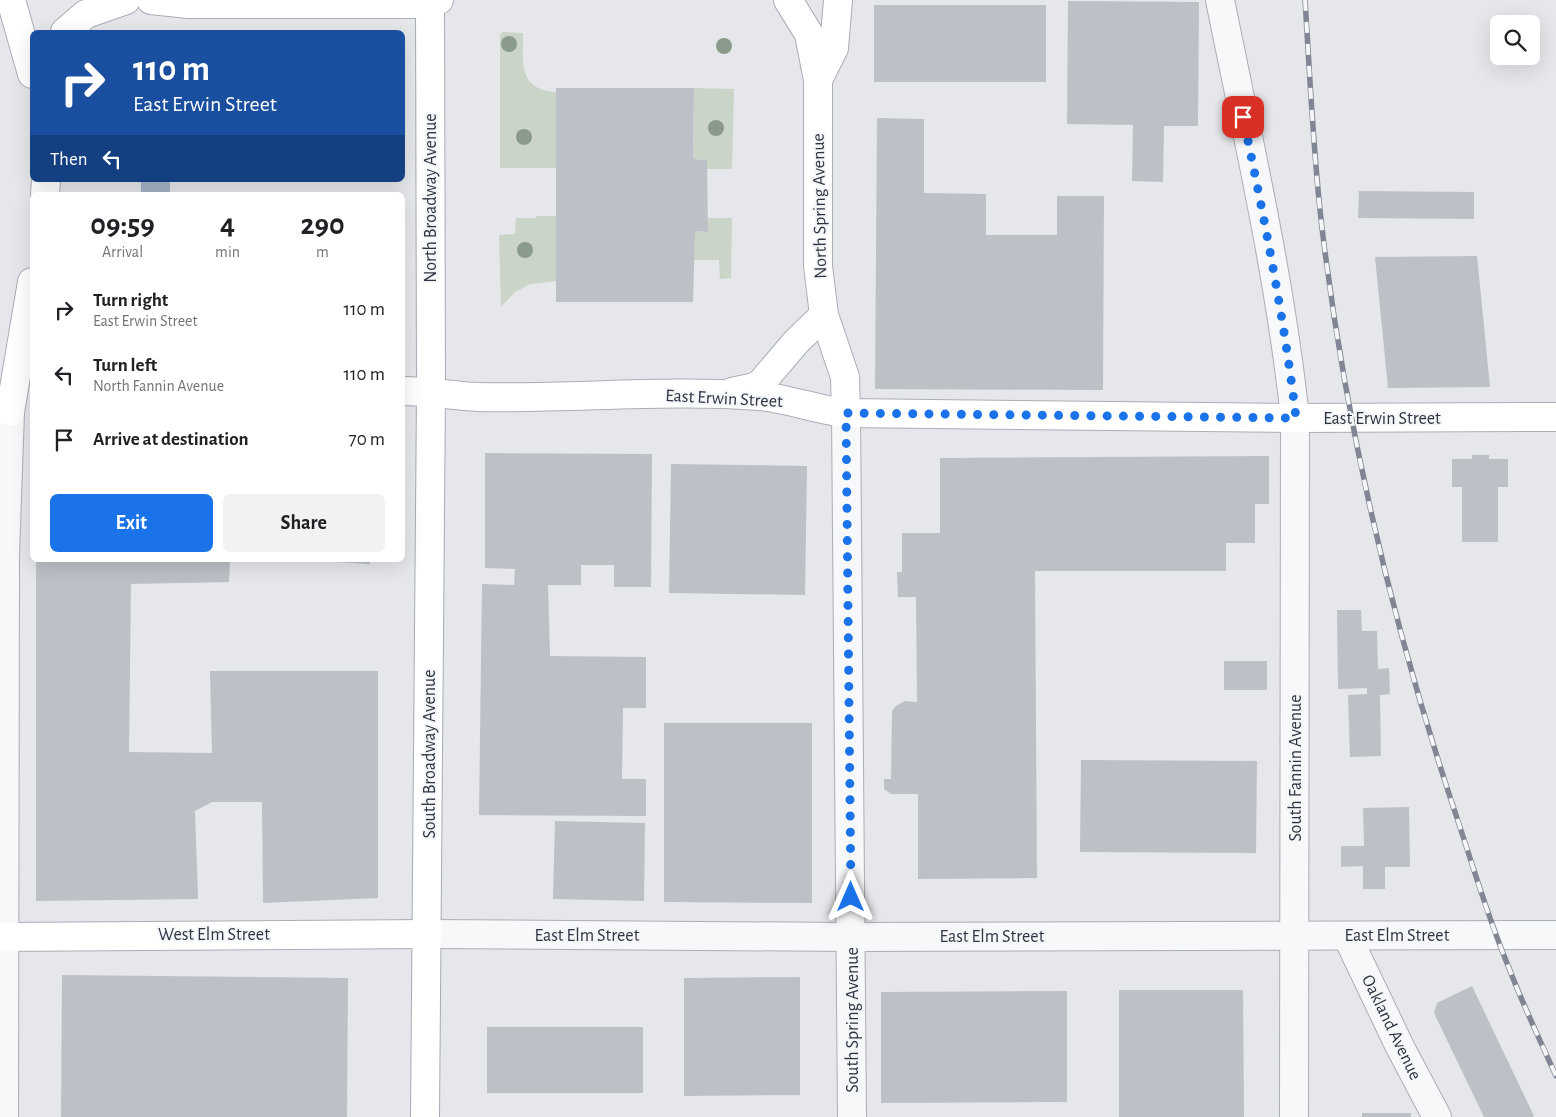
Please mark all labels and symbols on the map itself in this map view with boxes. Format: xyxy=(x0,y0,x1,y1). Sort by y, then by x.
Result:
pin xyxy=(1222,96,1264,138)
street label: North Broadway Avenue xyxy=(422,113,440,283)
street label: North Spring Avenue xyxy=(810,133,830,279)
street label: East Erwin Street xyxy=(665,387,783,411)
street label: East Erwin Street xyxy=(1323,410,1441,428)
street label: South Broadway Avenue xyxy=(421,669,439,839)
street label: South Fannin Avenue xyxy=(1287,694,1305,842)
position arrow xyxy=(824,870,876,922)
street label: West Elm Street xyxy=(158,926,270,944)
street label: East Elm Street xyxy=(535,927,640,945)
street label: East Elm Street xyxy=(1345,927,1450,945)
street label: East Elm Street xyxy=(940,928,1045,946)
street label: South Spring Avenue xyxy=(844,947,862,1093)
street label: Oakland Avenue xyxy=(1358,972,1424,1083)

